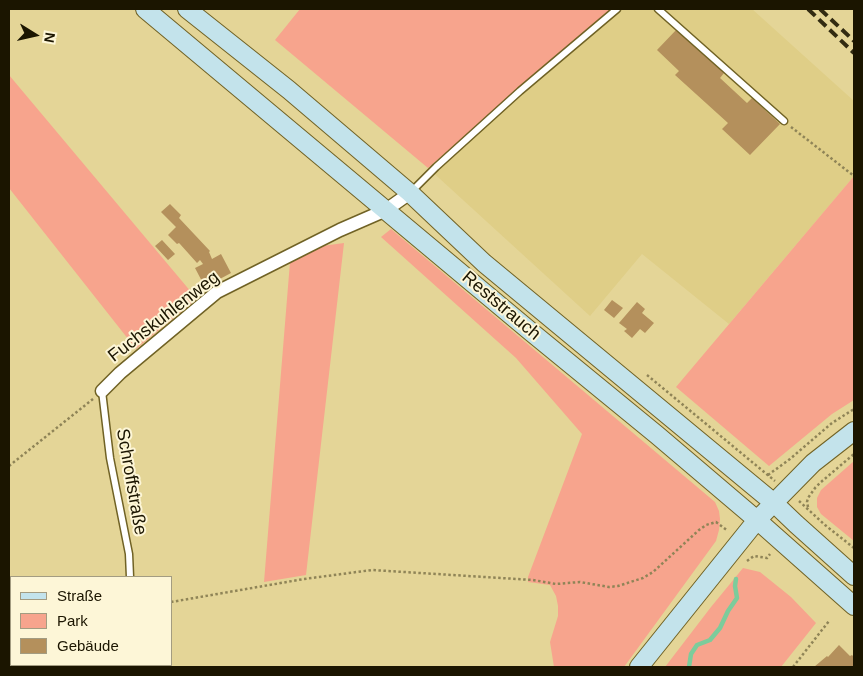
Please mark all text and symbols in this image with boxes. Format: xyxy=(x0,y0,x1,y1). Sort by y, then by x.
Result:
north arrow xyxy=(10,10,60,60)
text: N xyxy=(41,31,59,44)
street label: Fuchskuhlenweg xyxy=(104,267,224,367)
street label: Reststrauch xyxy=(457,267,545,345)
street label: Schroffstraße xyxy=(111,427,151,537)
legend xyxy=(10,576,172,666)
text: Straße xyxy=(57,587,102,604)
text: Park xyxy=(57,612,88,629)
text: Gebäude xyxy=(57,637,119,654)

